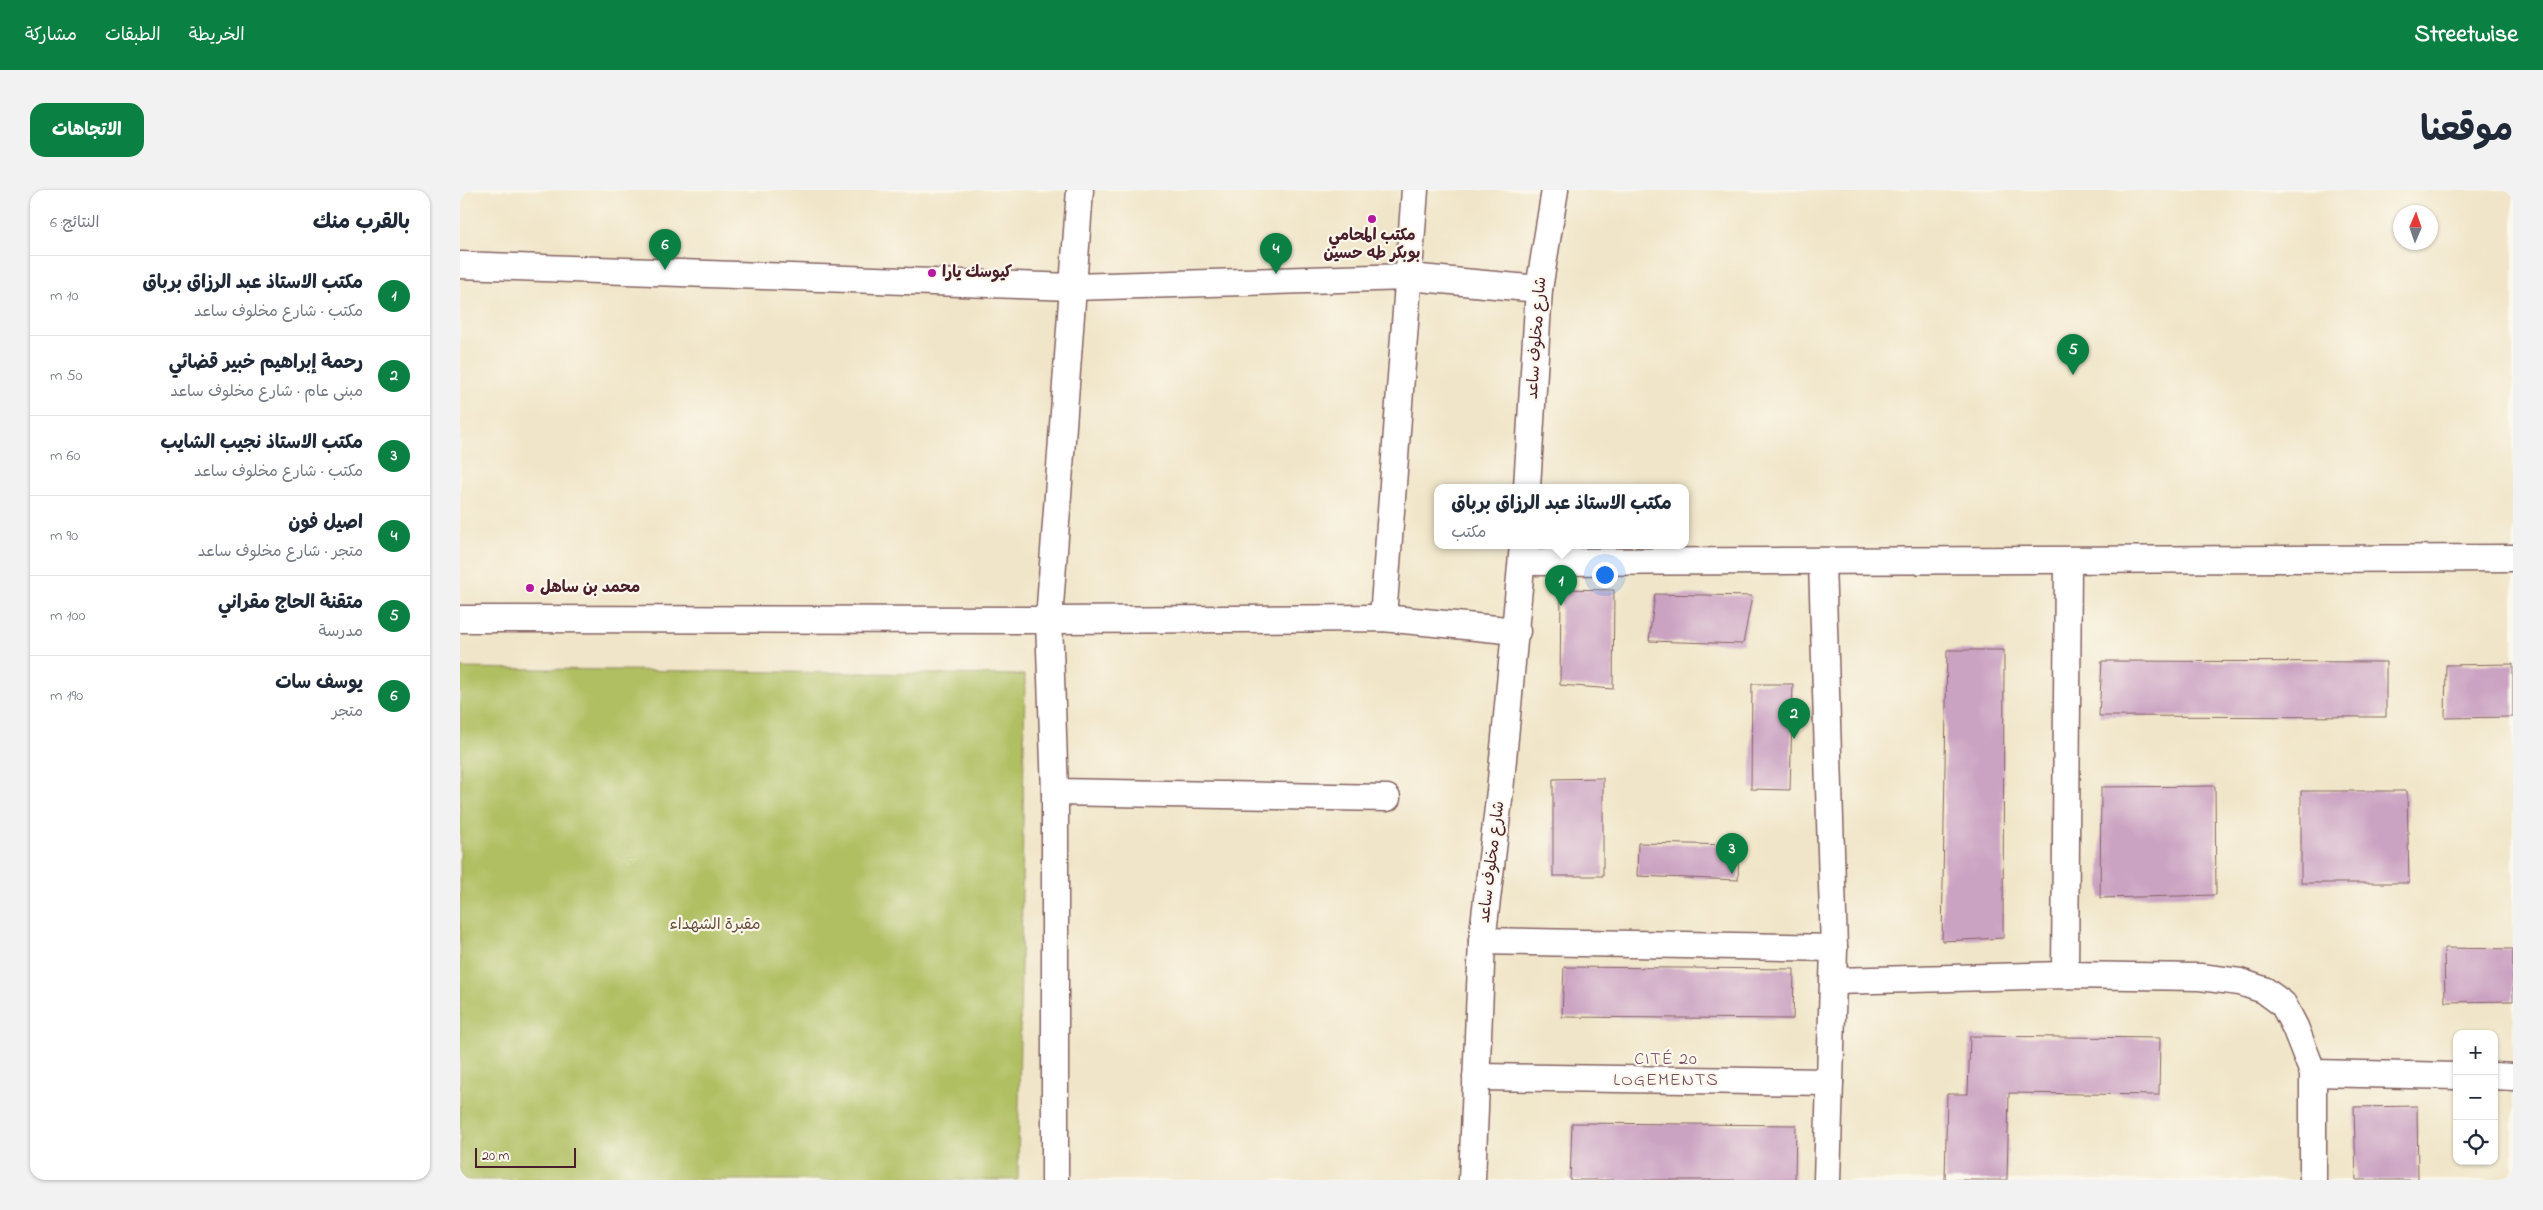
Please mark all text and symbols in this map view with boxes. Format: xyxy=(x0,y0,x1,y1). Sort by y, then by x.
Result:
text: Streetwise xyxy=(2414,18,2518,53)
text: مشاركة xyxy=(25,23,77,49)
text: الطبقات xyxy=(105,23,161,49)
text: الخريطة xyxy=(189,23,245,49)
button: الاتجاهات xyxy=(30,103,144,157)
text: موقعنا xyxy=(2420,106,2513,157)
north arrow xyxy=(2393,205,2438,250)
text: بالقرب منك xyxy=(313,208,410,238)
text: النتائج: 6 xyxy=(50,211,99,235)
marker: مكتب المحامي بوبكر طه حسين xyxy=(1366,213,1378,225)
place label: مكتب المحامي بوبكر طه حسين xyxy=(1324,224,1420,266)
pin: 6 xyxy=(649,229,681,270)
pin: 4 xyxy=(1260,233,1292,274)
place label: كيوسك يارا xyxy=(942,261,1012,285)
marker: كيوسك يارا xyxy=(926,267,938,279)
text: مكتب الاستاذ عبد الرزاق برباق xyxy=(142,270,363,297)
street label: شارع مخلوف ساعد xyxy=(1521,276,1553,400)
text: 10 m xyxy=(50,284,78,308)
text: 1 xyxy=(391,284,397,308)
text: مكتب · شارع مخلوف ساعد xyxy=(194,300,363,324)
pin: 5 xyxy=(2057,334,2089,375)
text: رحمة إبراهيم خبير قضائي xyxy=(169,350,363,377)
text: 50 m xyxy=(50,364,83,388)
text: 2 xyxy=(390,364,398,388)
text: مبنى عام · شارع مخلوف ساعد xyxy=(170,380,363,404)
text: مكتب الاستاذ نجيب الشايب xyxy=(161,430,363,457)
text: 60 m xyxy=(50,444,80,468)
text: 3 xyxy=(391,444,397,468)
text: مكتب · شارع مخلوف ساعد xyxy=(194,460,363,484)
popup xyxy=(1434,484,1689,549)
text: مكتب الاستاذ عبد الرزاق برباق xyxy=(1451,491,1672,518)
text: اصيل فون xyxy=(288,510,363,537)
text: مكتب xyxy=(1451,521,1486,545)
text: 90 m xyxy=(50,524,78,548)
text: 4 xyxy=(391,524,397,548)
text: متجر · شارع مخلوف ساعد xyxy=(198,540,363,564)
your location xyxy=(1592,562,1618,588)
pin: 1 xyxy=(1545,565,1577,606)
place label: محمد بن ساهل xyxy=(540,576,640,600)
marker: محمد بن ساهل xyxy=(524,582,536,594)
text: متقنة الحاج مقراني xyxy=(218,590,363,617)
text: 100 m xyxy=(50,604,85,628)
text: 5 xyxy=(389,604,399,628)
text: مدرسة xyxy=(318,620,363,644)
text: يوسف سات xyxy=(275,670,363,697)
text: 190 m xyxy=(50,684,83,708)
text: 6 xyxy=(390,684,398,708)
pin: 2 xyxy=(1778,698,1810,739)
text: متجر xyxy=(332,700,363,724)
street label: شارع مخلوف ساعد xyxy=(1473,800,1511,924)
pin: 3 xyxy=(1716,833,1748,874)
park label: مقبرة الشهداء xyxy=(669,913,761,937)
map controls xyxy=(2453,1030,2498,1165)
button: + xyxy=(2453,1030,2498,1075)
district label: CITÉ 20 LOGEMENTS xyxy=(1613,1047,1719,1094)
button: − xyxy=(2453,1075,2498,1120)
button: locate xyxy=(2453,1120,2498,1165)
scale bar xyxy=(475,1145,576,1168)
text: 20 m xyxy=(482,1146,509,1167)

